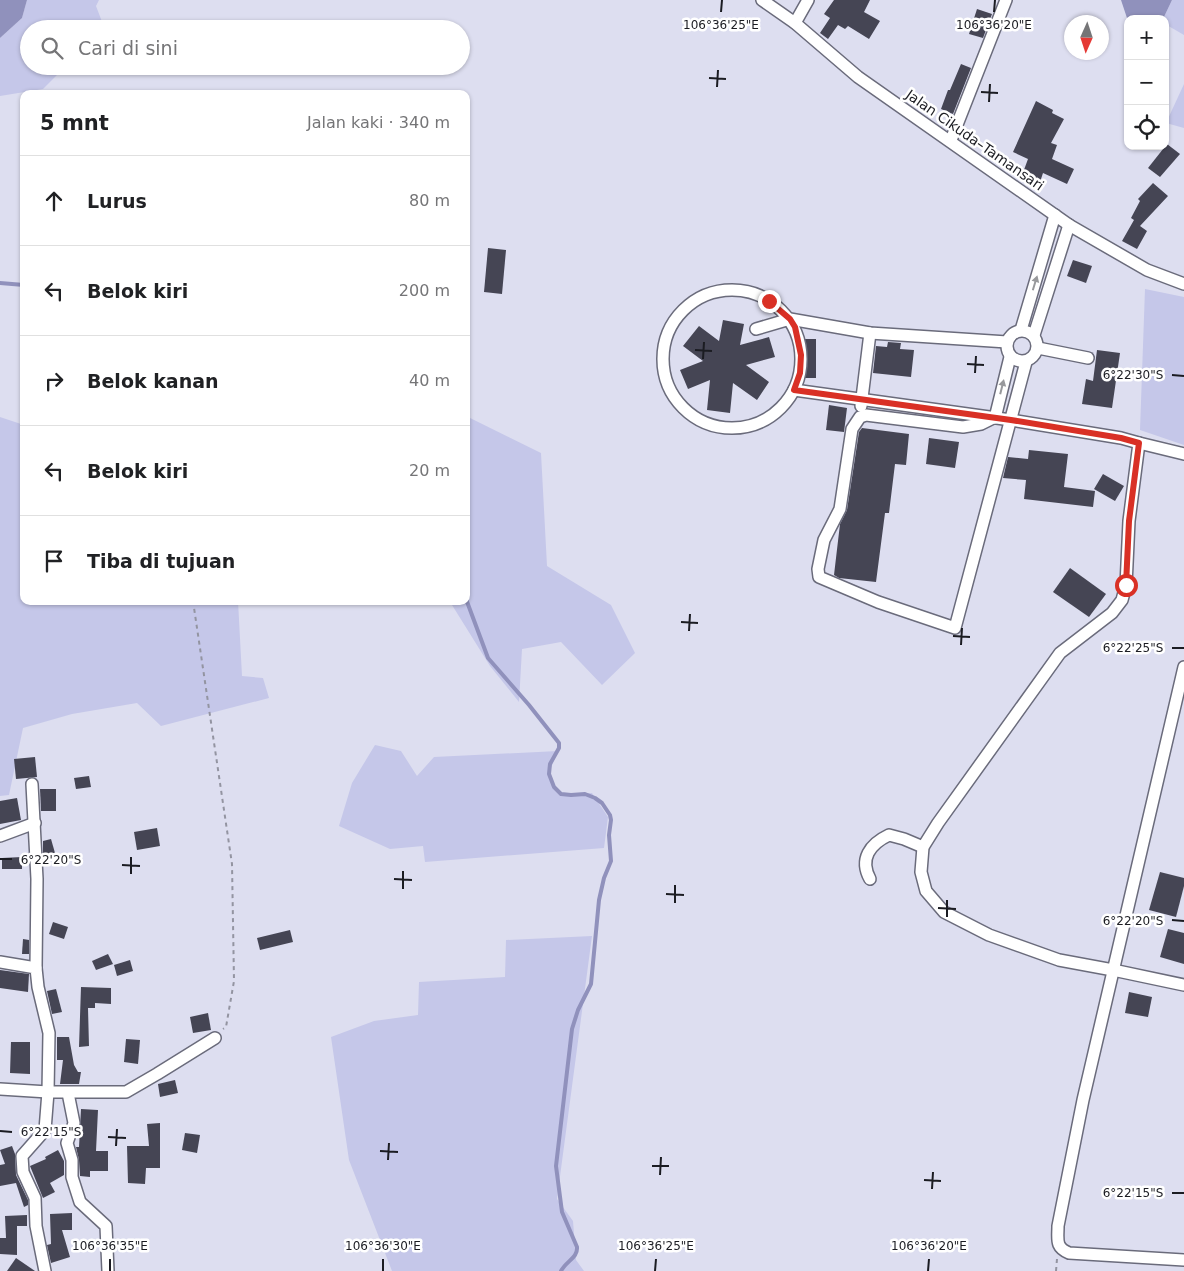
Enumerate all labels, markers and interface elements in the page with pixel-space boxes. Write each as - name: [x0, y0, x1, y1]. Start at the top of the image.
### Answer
- north arrow: [1064, 15, 1109, 60]
- map controls: [1124, 15, 1169, 150]
- button: +: [1124, 15, 1169, 60]
- text: 106°36'25"E: [683, 18, 759, 32]
- text: 106°36'20"E: [956, 18, 1032, 32]
- search box: [20, 20, 470, 75]
- icon: search: [38, 34, 66, 62]
- text: Cari di sini: [78, 37, 178, 59]
- button: −: [1124, 60, 1169, 105]
- street label: Jalan Cikuda–Tamansari: [902, 86, 1047, 194]
- button: locate: [1124, 105, 1169, 150]
- text: 5 mnt: [40, 111, 109, 135]
- text: Jalan kaki · 340 m: [307, 113, 450, 132]
- icon: ahead: [40, 187, 68, 215]
- text: Lurus: [87, 190, 147, 212]
- text: 80 m: [409, 191, 450, 210]
- one-way arrow: [1031, 276, 1039, 291]
- icon: left: [40, 277, 68, 305]
- text: Belok kiri: [87, 280, 188, 302]
- text: 200 m: [399, 281, 450, 300]
- route end: [758, 290, 781, 313]
- icon: right: [40, 367, 68, 395]
- text: 6°22'30"S: [1103, 368, 1163, 382]
- text: Belok kanan: [87, 370, 219, 392]
- text: 40 m: [409, 371, 450, 390]
- one-way arrow: [999, 380, 1007, 395]
- icon: left: [40, 457, 68, 485]
- text: Belok kiri: [87, 460, 188, 482]
- text: 20 m: [409, 461, 450, 480]
- icon: arrive: [40, 547, 68, 575]
- text: Tiba di tujuan: [87, 550, 235, 572]
- route start: [1115, 574, 1138, 597]
- text: 6°22'25"S: [1103, 641, 1163, 655]
- text: 6°22'20"S: [21, 853, 81, 867]
- text: 6°22'20"S: [1103, 914, 1163, 928]
- text: 6°22'15"S: [21, 1125, 81, 1139]
- text: 6°22'15"S: [1103, 1186, 1163, 1200]
- text: 106°36'35"E: [72, 1239, 148, 1253]
- text: 106°36'30"E: [345, 1239, 421, 1253]
- text: 106°36'25"E: [618, 1239, 694, 1253]
- text: 106°36'20"E: [891, 1239, 967, 1253]

